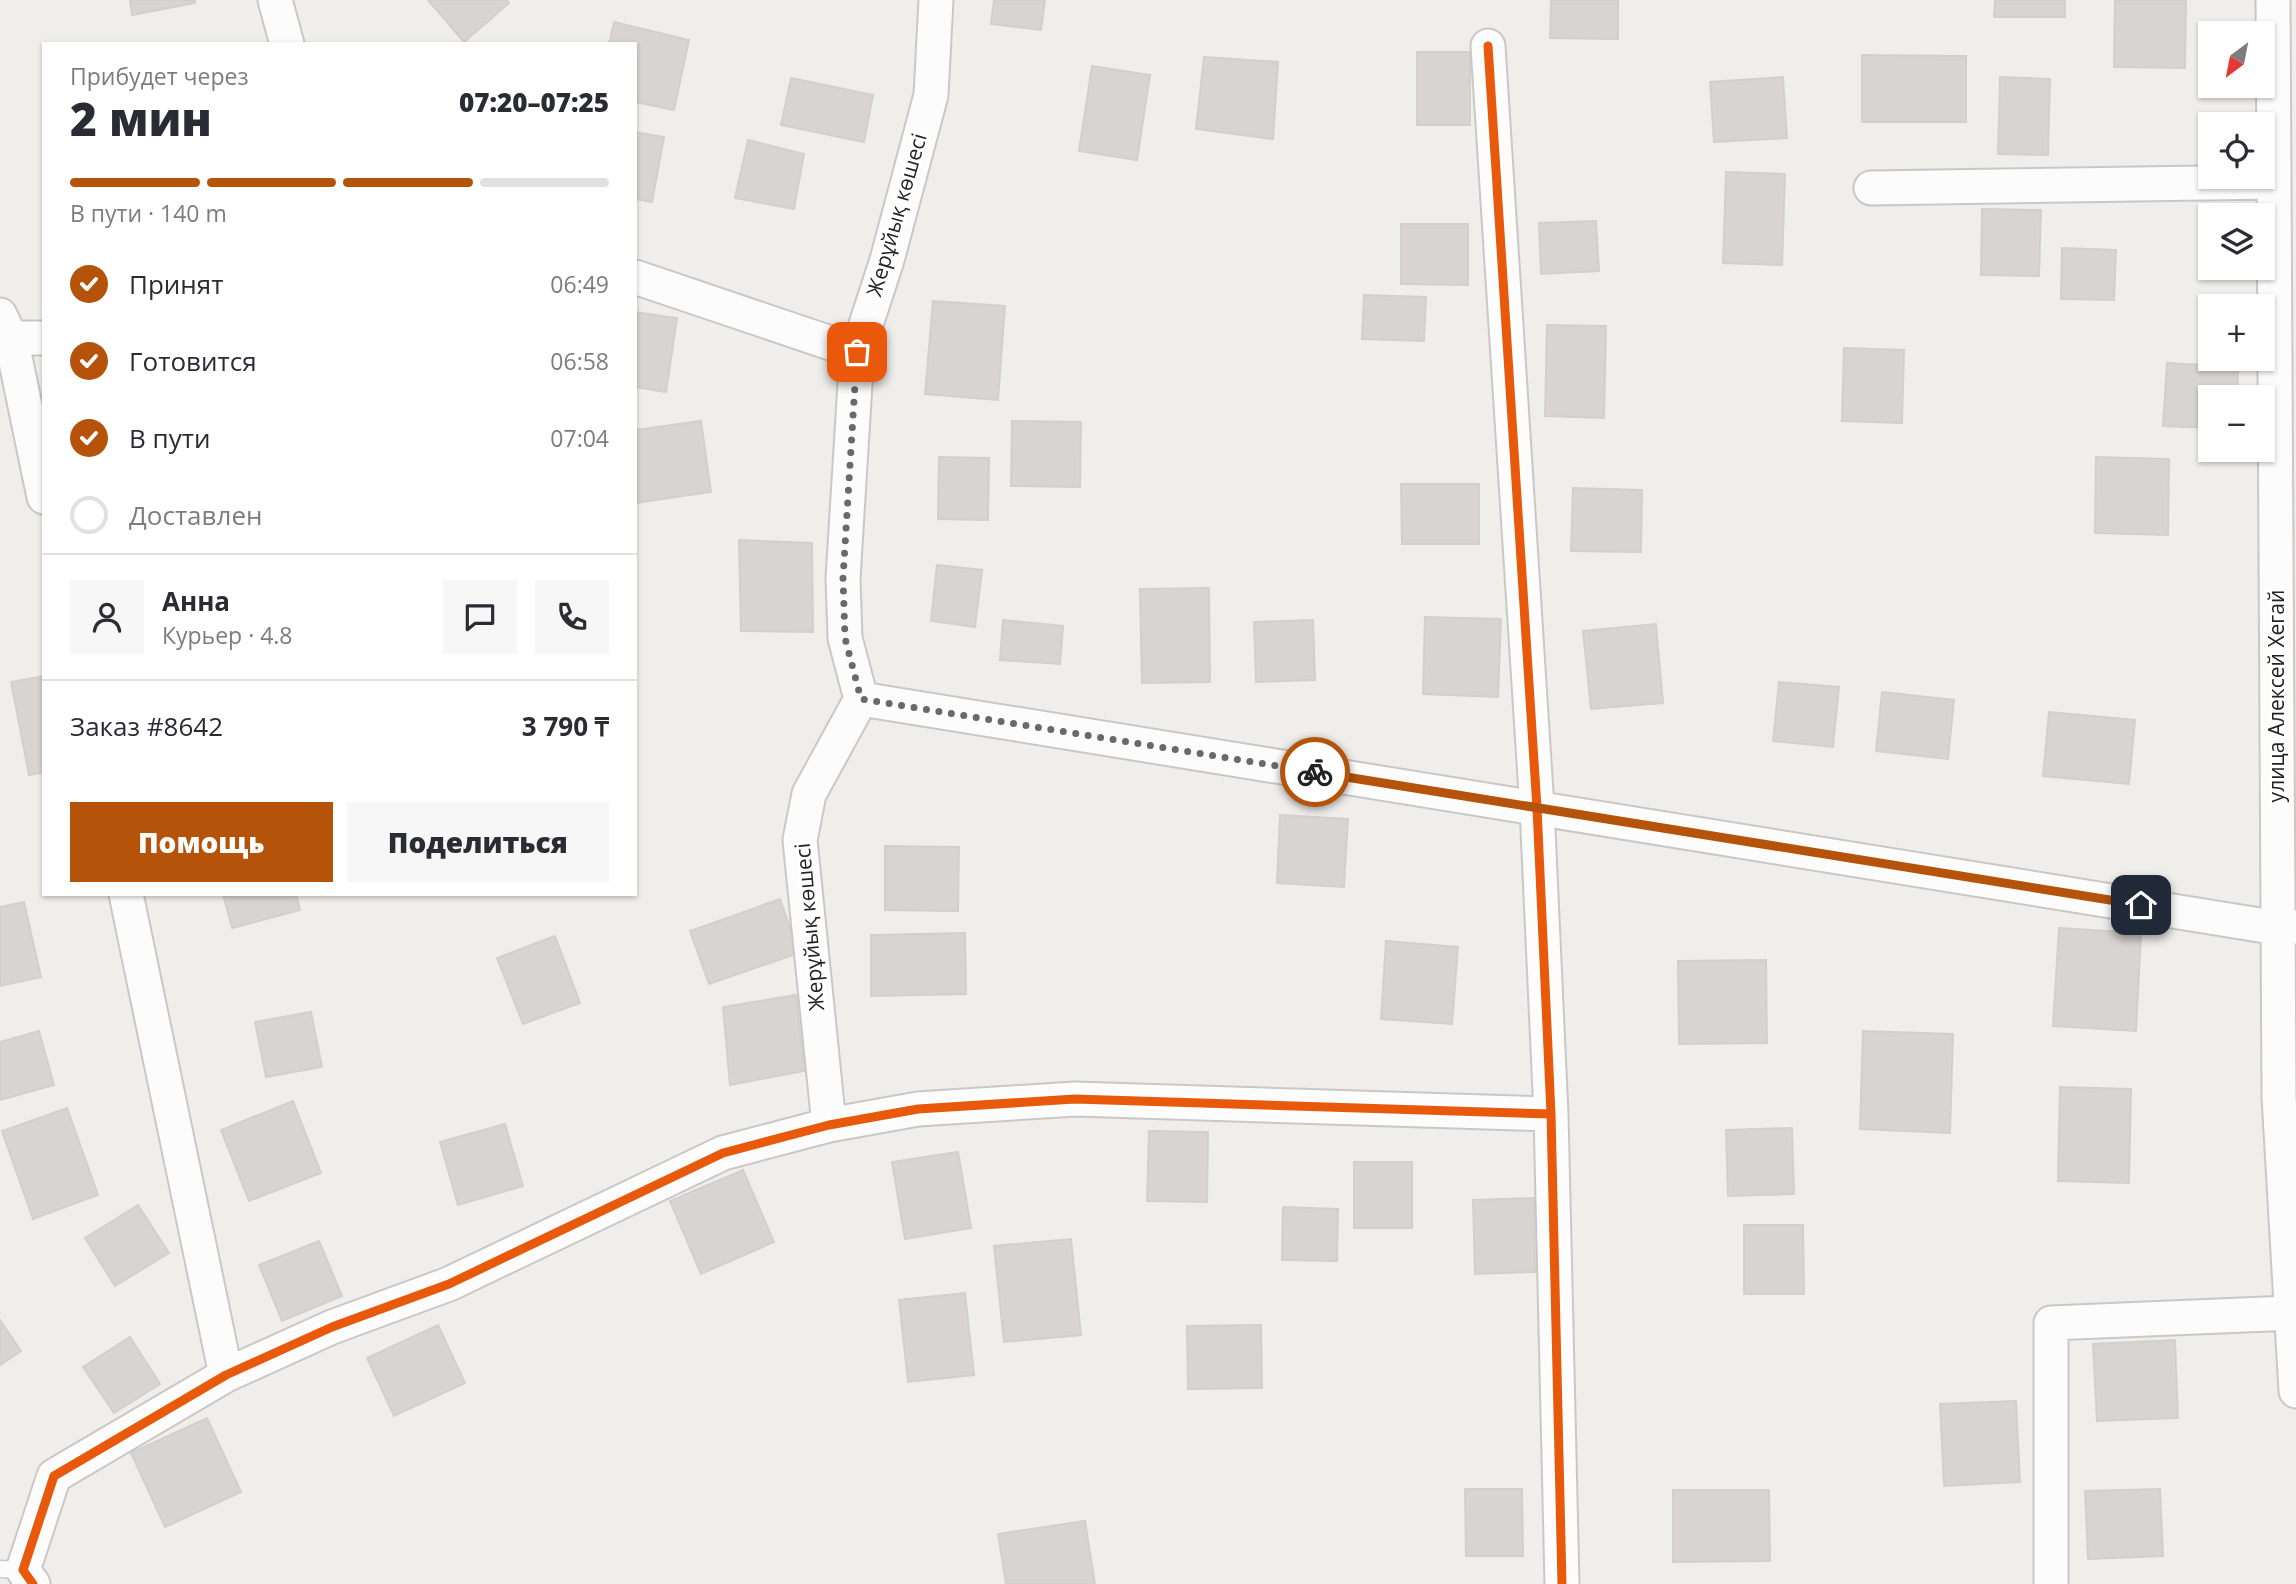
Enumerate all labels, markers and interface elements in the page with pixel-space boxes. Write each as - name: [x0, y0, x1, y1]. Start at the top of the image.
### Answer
- north arrow: [2198, 21, 2275, 98]
- map controls: [2198, 21, 2275, 462]
- text: Прибудет через: [70, 60, 249, 92]
- text: 07:20–07:25: [459, 84, 609, 120]
- text: 2 мин: [70, 87, 212, 149]
- button: locate: [2198, 112, 2275, 189]
- street label: Жерұйық көшесі: [859, 130, 933, 300]
- text: В пути · 140 m: [70, 197, 227, 229]
- button: layers: [2198, 203, 2275, 280]
- icon: check: [70, 265, 108, 303]
- text: Принят: [129, 266, 223, 302]
- text: 06:49: [550, 268, 609, 300]
- button: +: [2198, 294, 2275, 371]
- pin: [827, 322, 887, 382]
- icon: bag: [838, 333, 876, 371]
- icon: check: [70, 342, 108, 380]
- text: Готовится: [129, 343, 257, 379]
- text: 06:58: [550, 345, 609, 377]
- button: −: [2198, 385, 2275, 462]
- icon: check: [70, 419, 108, 457]
- text: В пути: [129, 420, 210, 456]
- text: 07:04: [550, 422, 609, 454]
- text: Доставлен: [129, 497, 262, 533]
- button: person: [70, 580, 144, 654]
- button: chat: [443, 580, 517, 654]
- button: phone: [535, 580, 609, 654]
- text: Анна: [162, 583, 230, 619]
- street label: улица Алексей Хегай: [2262, 590, 2290, 802]
- text: Курьер · 4.8: [162, 619, 293, 651]
- text: Заказ #8642: [70, 708, 223, 744]
- text: 3 790 ₸: [522, 708, 609, 744]
- courier: [1280, 737, 1350, 807]
- icon: bike: [1296, 753, 1334, 791]
- button: Помощь: [70, 802, 333, 882]
- button: Поделиться: [347, 802, 609, 882]
- street label: Жерұйық көшесі: [788, 842, 830, 1012]
- pin: [2111, 875, 2171, 935]
- icon: home: [2122, 886, 2160, 924]

